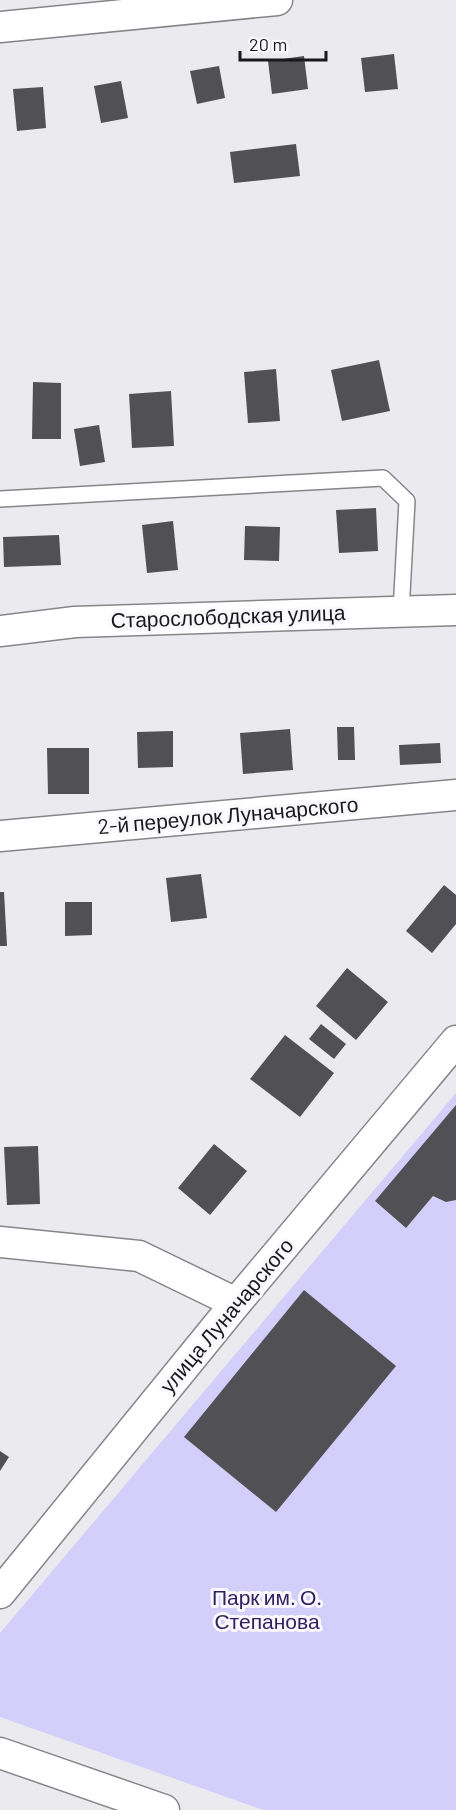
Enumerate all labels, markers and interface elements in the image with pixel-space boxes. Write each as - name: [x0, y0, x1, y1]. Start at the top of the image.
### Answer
- scale bar: [240, 24, 326, 62]
- text: 20 m: [249, 33, 287, 55]
- street label: Старослободская улица: [110, 599, 346, 632]
- street label: 2-й переулок Луначарского: [97, 791, 359, 838]
- street label: улица Луначарского: [154, 1233, 298, 1397]
- park label: Парк им. О. Степанова: [212, 1584, 322, 1633]

